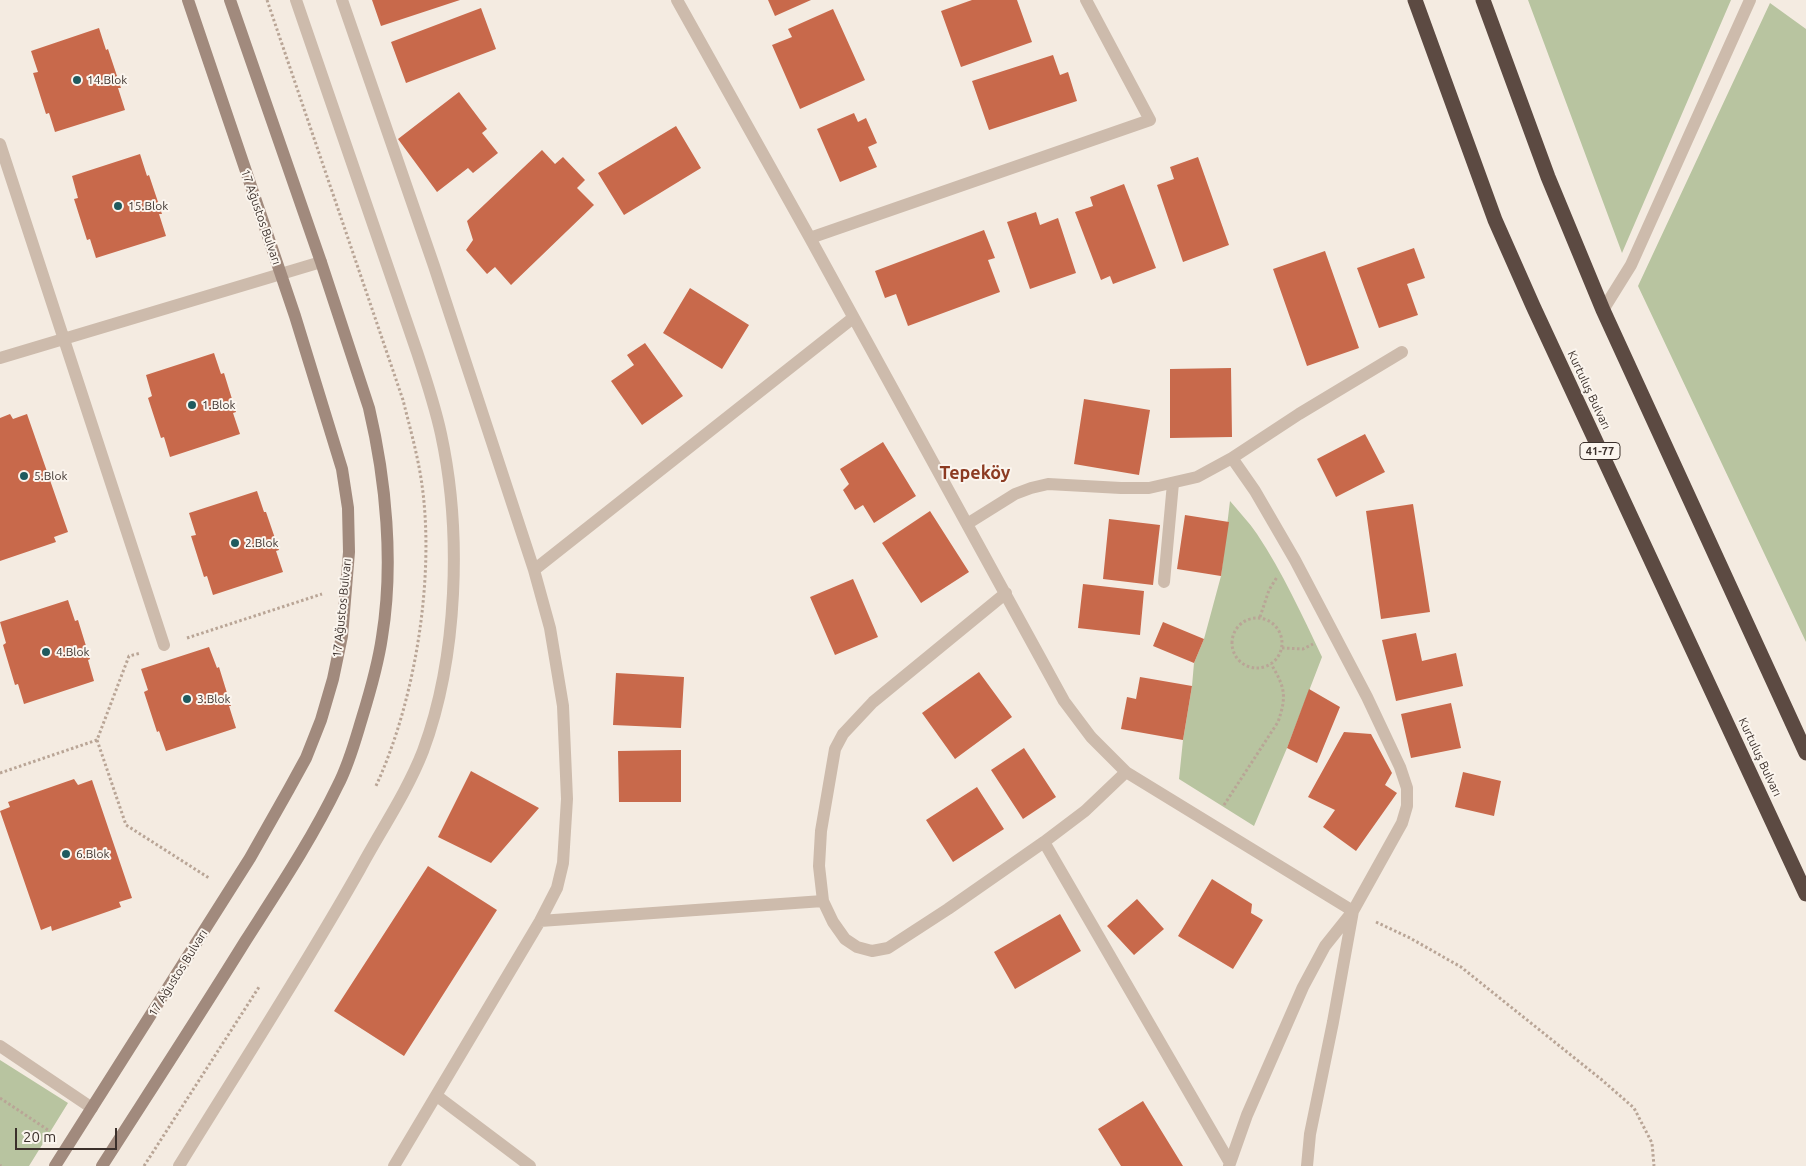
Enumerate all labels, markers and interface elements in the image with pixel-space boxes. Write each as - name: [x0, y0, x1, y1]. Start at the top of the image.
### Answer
- place label: 14.Blok: [87, 73, 127, 87]
- marker: 14.Blok: [71, 74, 83, 86]
- street label: 17 Ağustos Bulvarı: [238, 167, 284, 267]
- place label: 15.Blok: [128, 199, 168, 213]
- marker: 15.Blok: [112, 200, 124, 212]
- street label: Kurtuluş Bulvarı: [1564, 348, 1614, 432]
- place label: 1.Blok: [202, 398, 236, 412]
- marker: 1.Blok: [186, 399, 198, 411]
- road number: 41-77: [1580, 442, 1620, 460]
- district label: Tepeköy: [940, 462, 1010, 484]
- place label: 5.Blok: [34, 469, 68, 483]
- marker: 5.Blok: [18, 470, 30, 482]
- place label: 2.Blok: [245, 536, 279, 550]
- marker: 2.Blok: [229, 537, 241, 549]
- street label: 17 Ağustos Bulvarı: [330, 558, 354, 658]
- place label: 4.Blok: [56, 645, 90, 659]
- marker: 4.Blok: [40, 646, 52, 658]
- place label: 3.Blok: [197, 692, 231, 706]
- marker: 3.Blok: [181, 693, 193, 705]
- street label: Kurtuluş Bulvarı: [1735, 715, 1785, 799]
- place label: 6.Blok: [76, 847, 110, 861]
- marker: 6.Blok: [60, 848, 72, 860]
- street label: 17 Ağustos Bulvarı: [145, 927, 211, 1019]
- scale bar: [18, 1118, 120, 1150]
- text: 20 m: [23, 1128, 56, 1145]

